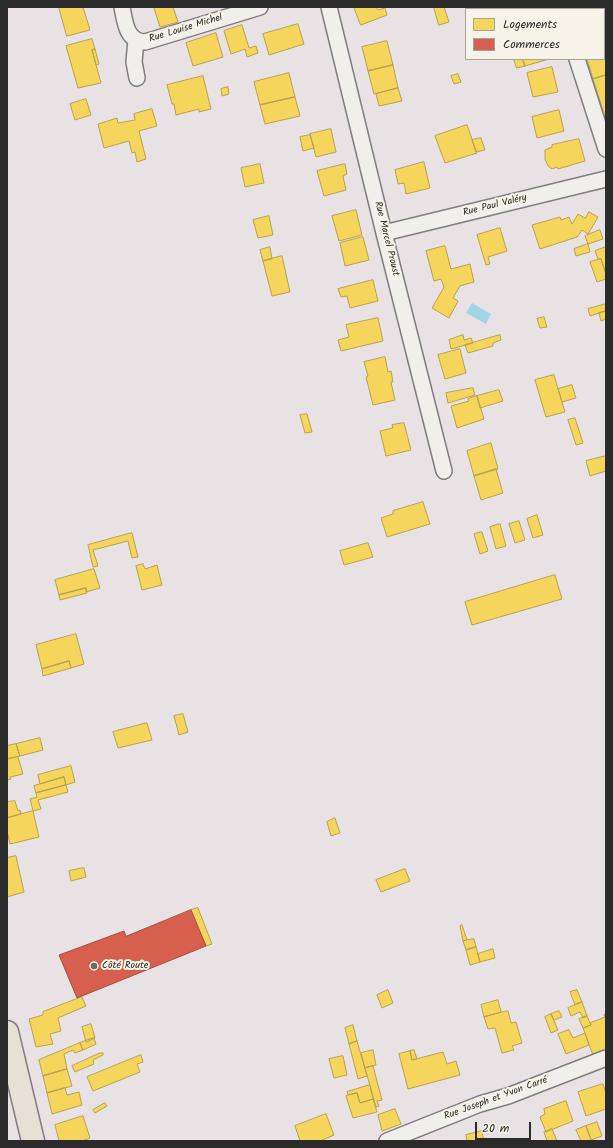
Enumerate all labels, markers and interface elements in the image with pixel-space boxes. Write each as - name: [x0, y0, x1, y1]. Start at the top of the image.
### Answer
- legend: [465, 8, 605, 60]
- street label: Rue Louise Michel: [148, 12, 224, 46]
- text: Logements: [503, 15, 557, 34]
- text: Commerces: [503, 35, 560, 54]
- street label: Rue Paul Valéry: [462, 192, 528, 220]
- street label: Rue Marcel Proust: [371, 200, 401, 278]
- place label: Côté Route: [102, 960, 148, 972]
- marker: Côté Route: [89, 961, 99, 971]
- street label: Rue Joseph et Yvon Carré: [443, 1075, 549, 1123]
- scale bar: [477, 1114, 533, 1140]
- text: 20 m: [482, 1119, 509, 1138]

